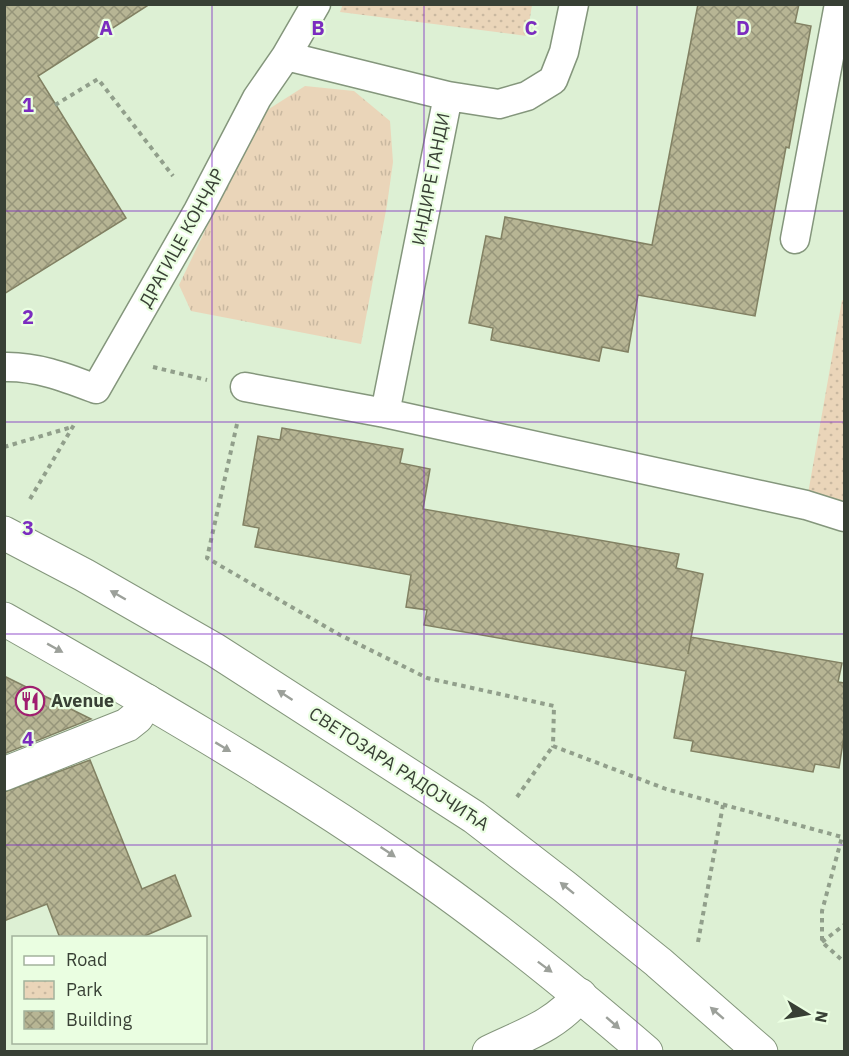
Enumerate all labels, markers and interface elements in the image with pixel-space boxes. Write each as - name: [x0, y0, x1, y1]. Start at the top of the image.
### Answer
- text: A: [99, 14, 113, 41]
- text: B: [311, 14, 325, 41]
- text: C: [524, 14, 538, 41]
- text: D: [736, 14, 750, 41]
- text: 1: [22, 91, 34, 118]
- street label: ИНДИРЕ ГАНДИ: [406, 111, 455, 247]
- street label: ДРАГИЦЕ КОНЧАР: [134, 164, 229, 311]
- text: 2: [22, 303, 34, 330]
- text: 3: [22, 514, 34, 541]
- one-way arrow: [110, 589, 126, 600]
- one-way arrow: [47, 643, 64, 653]
- restaurant icon: Avenue: [14, 685, 46, 717]
- place label: Avenue: [51, 689, 114, 712]
- one-way arrow: [277, 690, 293, 701]
- street label: СВЕТОЗАРА РАДОЈЧИЋА: [305, 702, 494, 836]
- text: 4: [22, 725, 34, 752]
- one-way arrow: [215, 742, 231, 753]
- one-way arrow: [380, 846, 396, 857]
- one-way arrow: [559, 882, 575, 895]
- legend: [12, 936, 207, 1044]
- text: Road: [66, 948, 107, 971]
- one-way arrow: [537, 961, 552, 973]
- text: Park: [66, 978, 103, 1001]
- north arrow: [777, 984, 837, 1044]
- one-way arrow: [710, 1007, 725, 1020]
- text: Building: [66, 1008, 133, 1031]
- text: N: [811, 1009, 833, 1024]
- one-way arrow: [605, 1016, 620, 1029]

